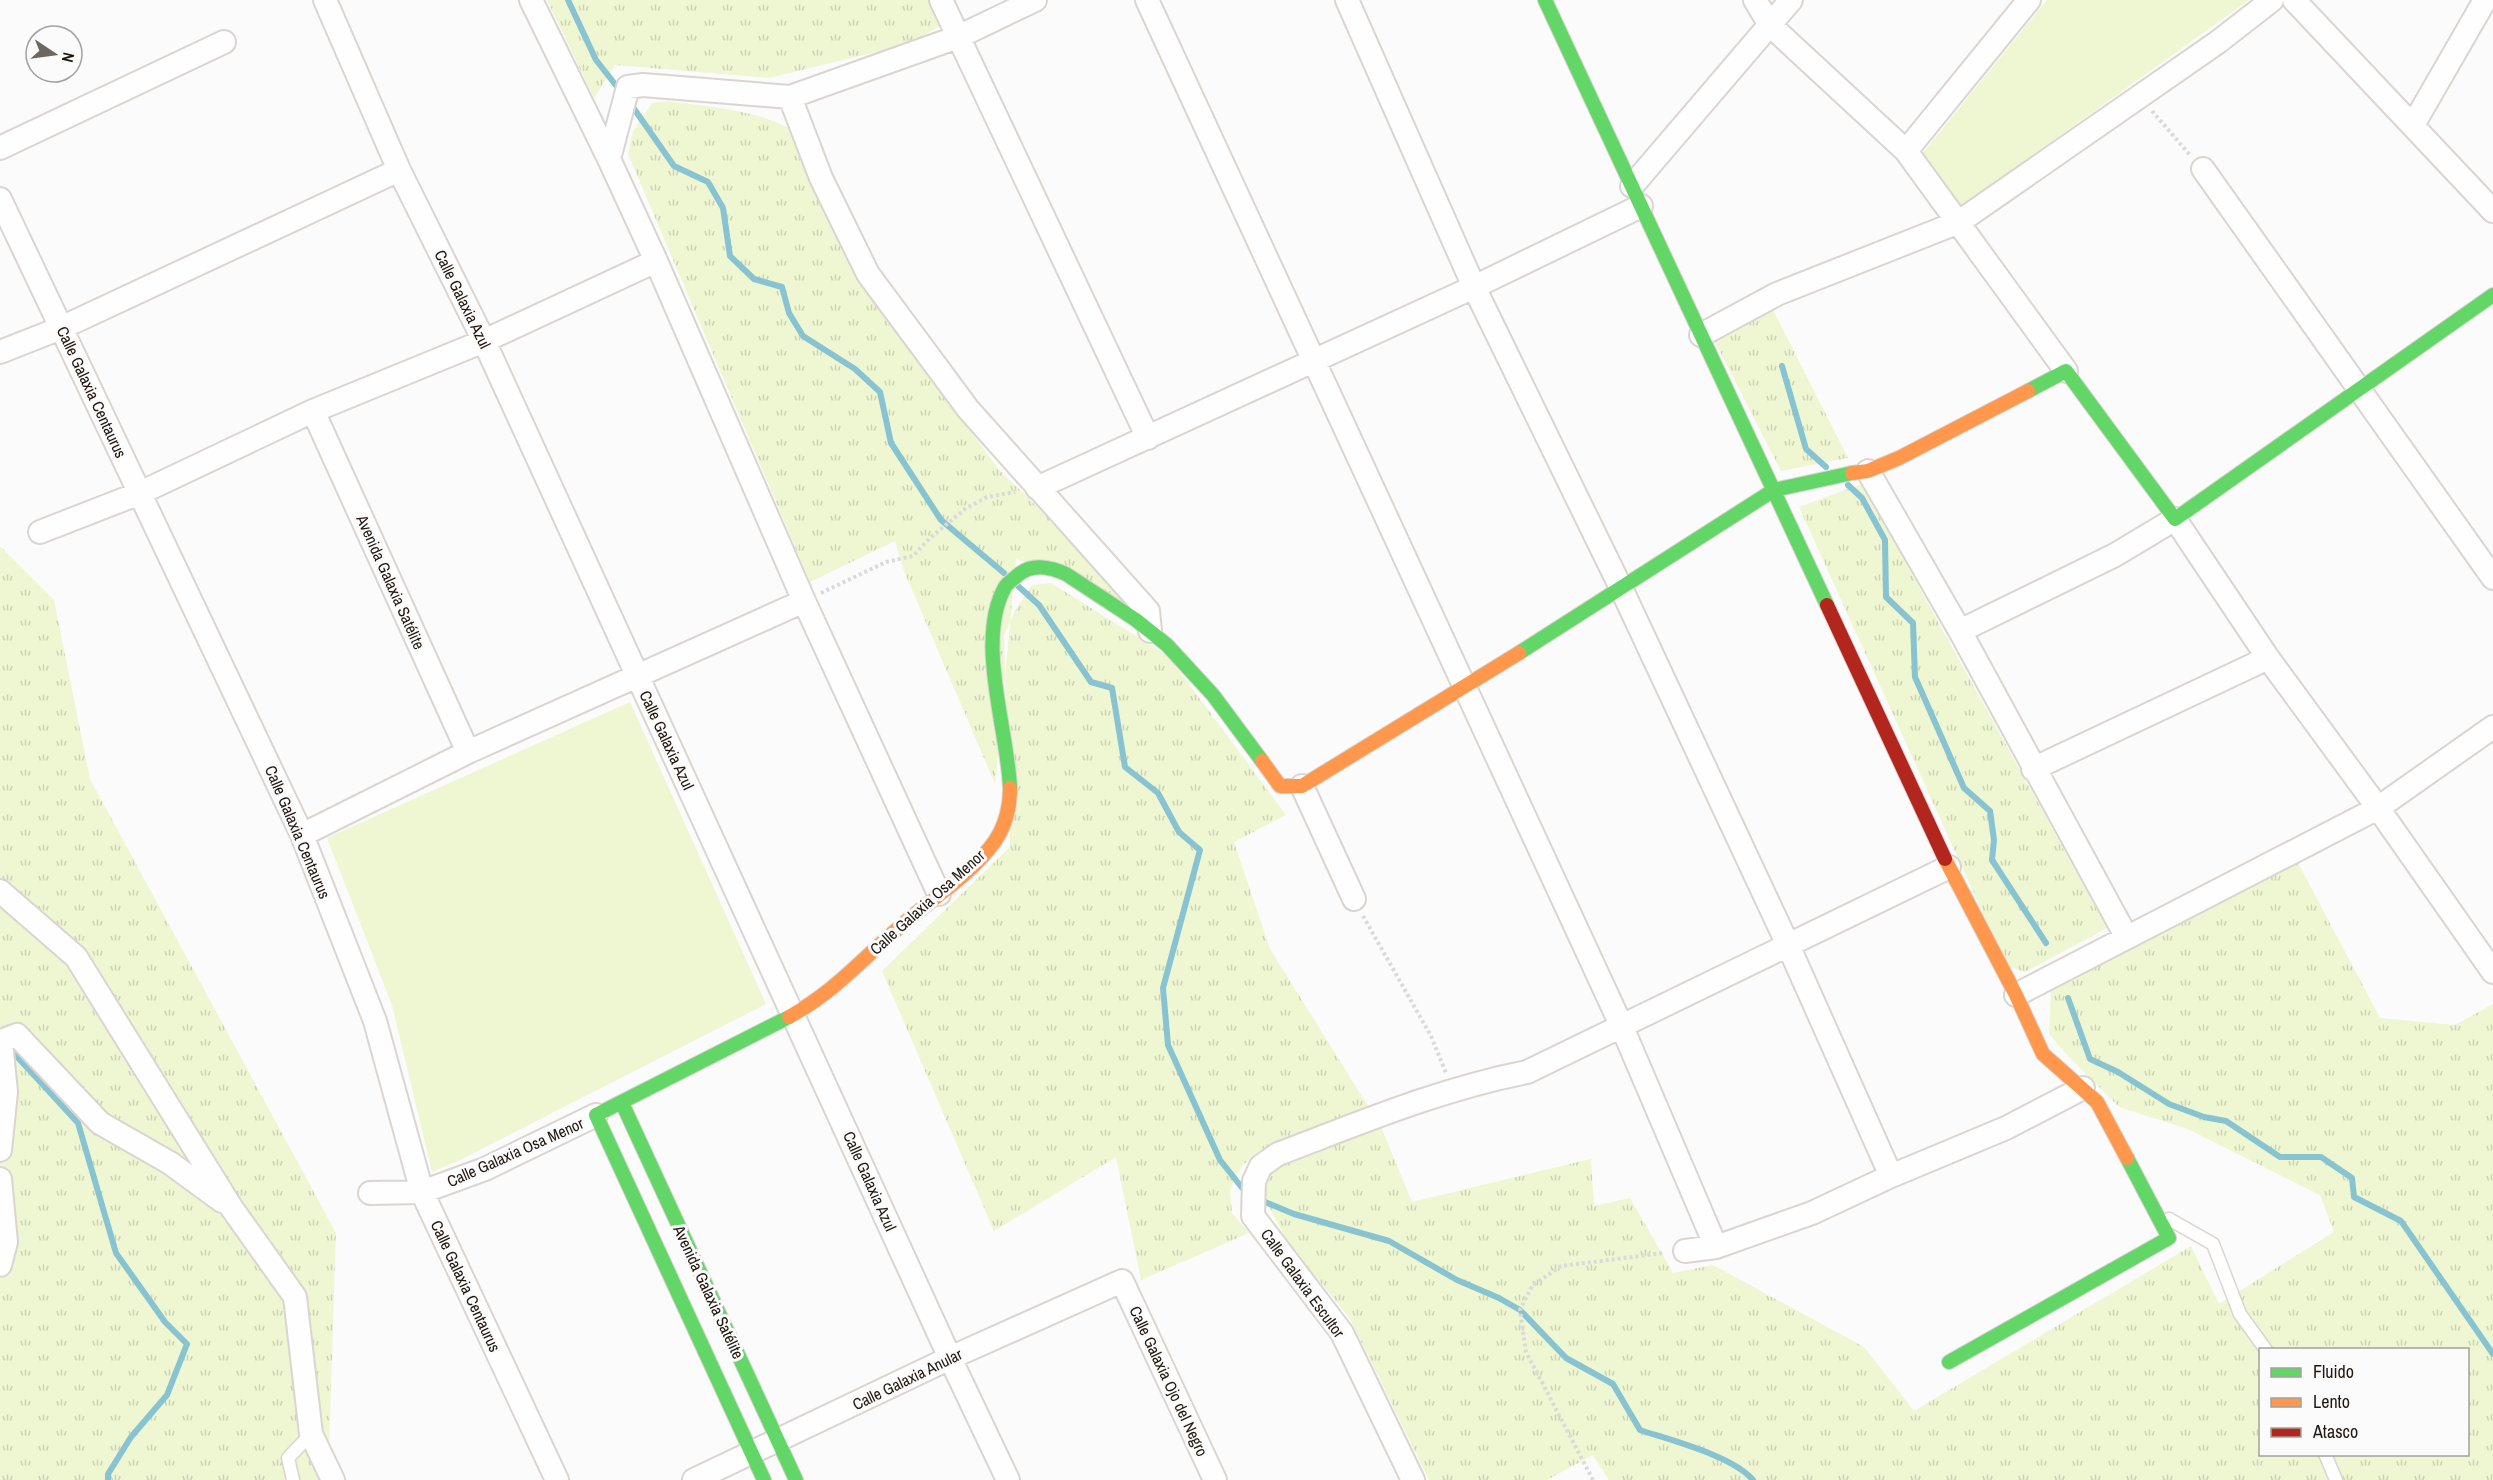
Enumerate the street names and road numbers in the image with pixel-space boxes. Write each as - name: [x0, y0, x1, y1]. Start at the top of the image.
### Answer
- street label: Calle Galaxia Azul: [430, 246, 496, 352]
- street label: Calle Galaxia Centaurus: [52, 323, 132, 461]
- street label: Avenida Galaxia Satélite: [351, 510, 431, 653]
- street label: Calle Galaxia Azul: [634, 687, 700, 793]
- street label: Calle Galaxia Centaurus: [260, 762, 336, 902]
- street label: Calle Galaxia Osa Menor: [865, 844, 990, 959]
- street label: Calle Galaxia Osa Menor: [443, 1112, 587, 1192]
- street label: Calle Galaxia Azul: [838, 1128, 902, 1235]
- street label: Calle Galaxia Centaurus: [426, 1217, 506, 1355]
- street label: Avenida Galaxia Satélite: [668, 1221, 750, 1362]
- street label: Calle Galaxia Escultor: [1256, 1224, 1350, 1342]
- street label: Calle Galaxia Ojo del Negro: [1125, 1302, 1213, 1460]
- street label: Calle Galaxia Anular: [848, 1343, 966, 1415]

